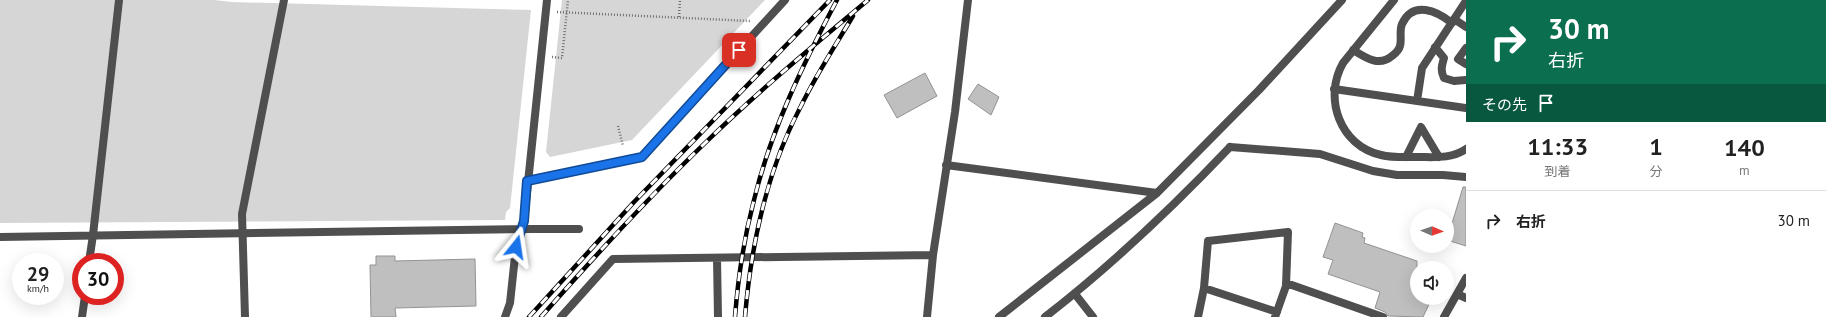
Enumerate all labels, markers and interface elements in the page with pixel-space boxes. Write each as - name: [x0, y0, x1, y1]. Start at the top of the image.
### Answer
- text: 30 m: [1548, 10, 1609, 47]
- icon: right: [1482, 16, 1534, 68]
- pin: [722, 33, 756, 67]
- icon: arrive: [728, 39, 750, 61]
- text: 右折: [1548, 49, 1584, 72]
- icon: arrive: [1535, 92, 1557, 114]
- text: その先: [1482, 95, 1527, 114]
- text: 11:33: [1527, 131, 1588, 162]
- text: 1: [1649, 131, 1663, 162]
- text: 140: [1724, 132, 1765, 163]
- text: m: [1739, 162, 1750, 179]
- text: 到着: [1545, 163, 1571, 180]
- text: 分: [1650, 163, 1663, 180]
- north arrow: [1410, 209, 1454, 253]
- map controls: [1410, 209, 1454, 305]
- icon: right: [1482, 210, 1504, 232]
- text: 30 m: [1777, 211, 1810, 230]
- text: 右折: [1516, 212, 1546, 231]
- position arrow: [495, 226, 537, 268]
- speed limit sign: 30: [72, 253, 124, 305]
- text: 29: [27, 261, 49, 287]
- button: sound: [1410, 261, 1454, 305]
- text: km/h: [27, 282, 49, 295]

